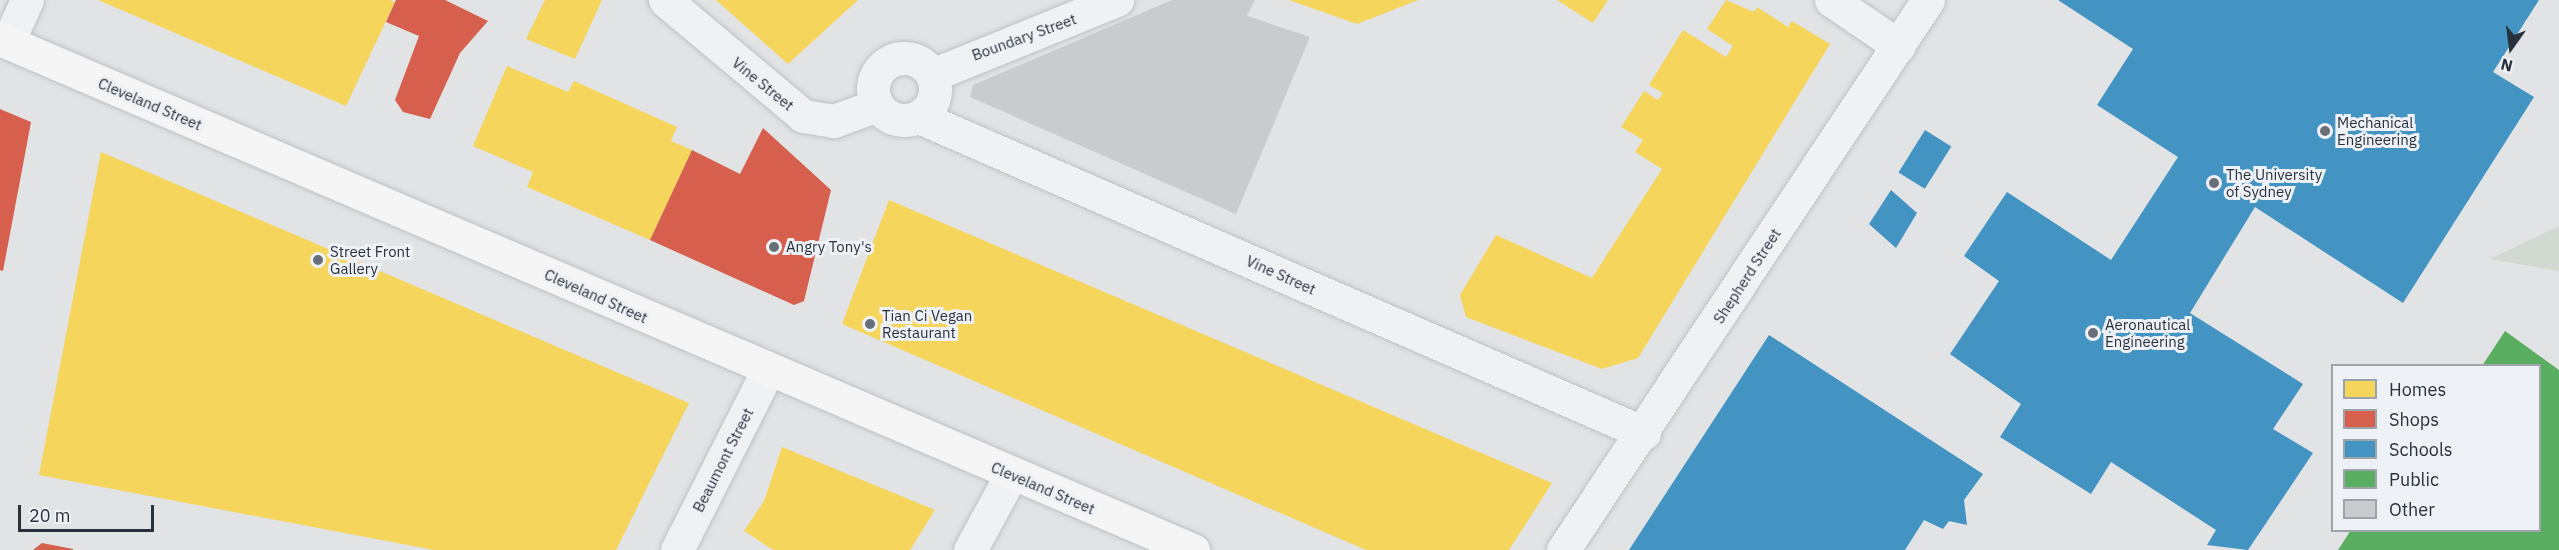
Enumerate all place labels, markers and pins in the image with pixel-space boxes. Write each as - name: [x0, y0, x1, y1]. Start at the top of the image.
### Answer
- place label: Mechanical Engineering: [2337, 113, 2417, 148]
- marker: Mechanical Engineering: [2318, 124, 2332, 138]
- place label: The University of Sydney: [2226, 165, 2322, 200]
- marker: The University of Sydney: [2207, 176, 2221, 190]
- place label: Angry Tony's: [786, 238, 872, 256]
- marker: Angry Tony's: [767, 240, 781, 254]
- place label: Street Front Gallery: [330, 242, 410, 277]
- marker: Street Front Gallery: [311, 253, 325, 267]
- place label: Tian Ci Vegan Restaurant: [882, 306, 972, 341]
- place label: Aeronautical Engineering: [2105, 315, 2190, 350]
- marker: Tian Ci Vegan Restaurant: [863, 317, 877, 331]
- marker: Aeronautical Engineering: [2086, 326, 2100, 340]

